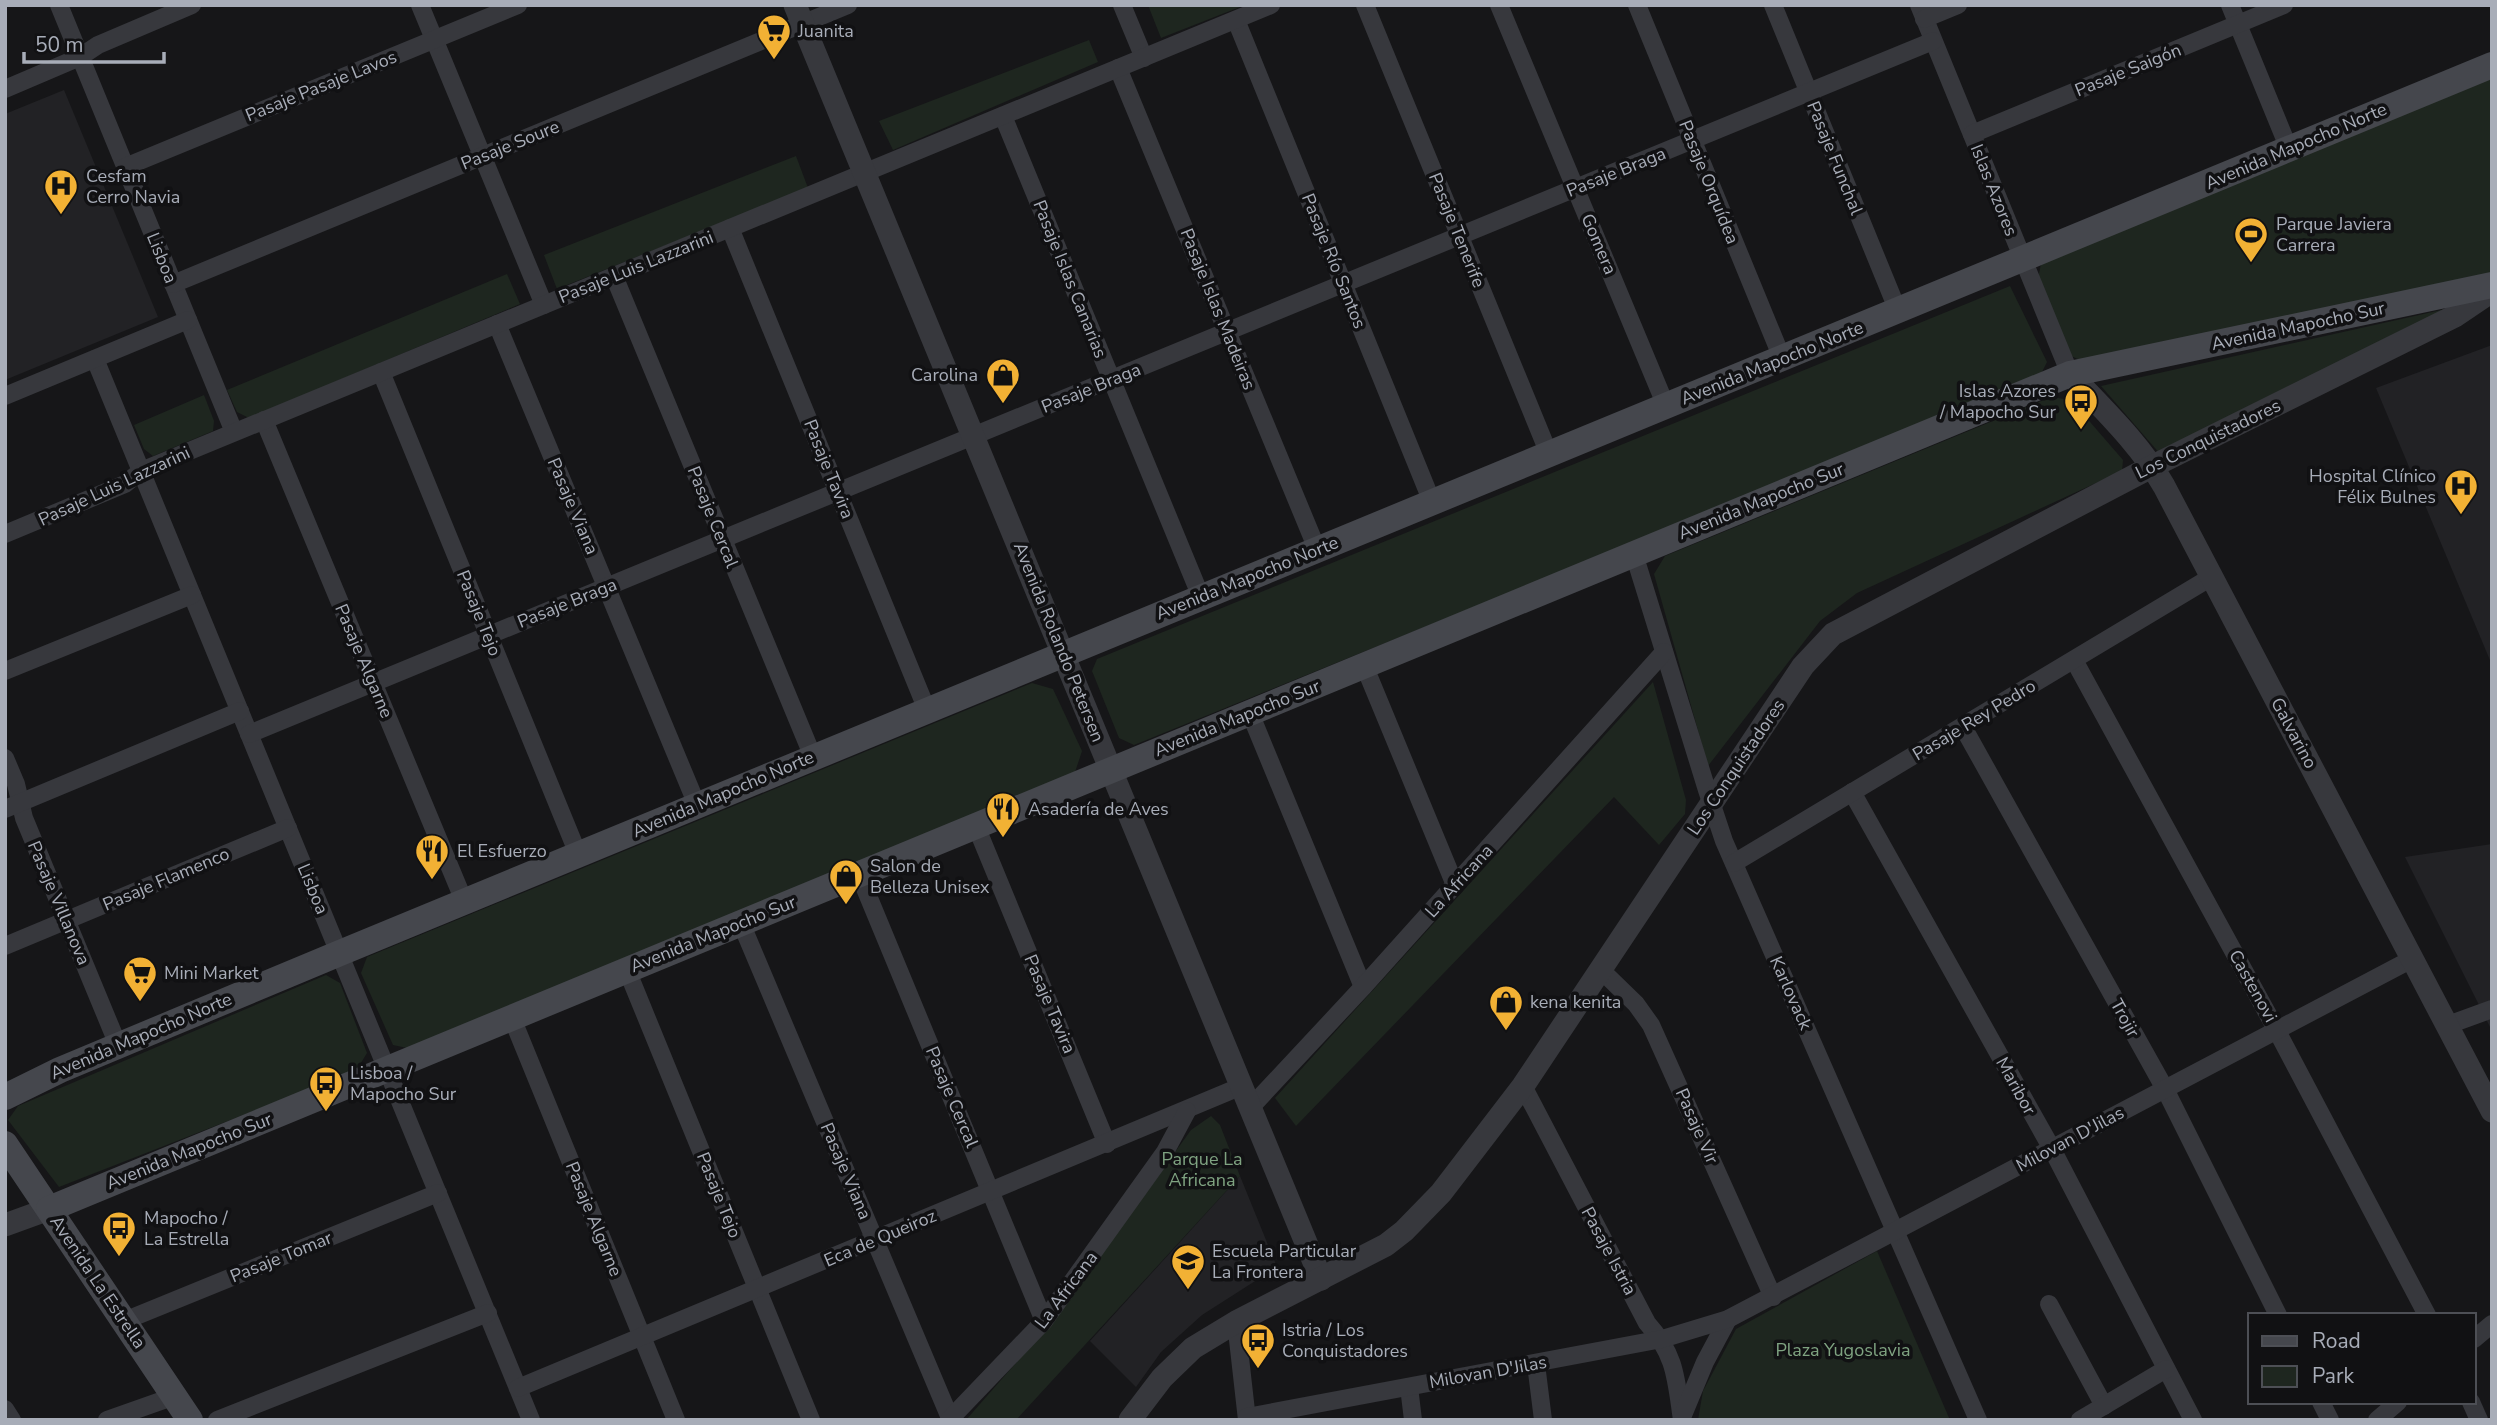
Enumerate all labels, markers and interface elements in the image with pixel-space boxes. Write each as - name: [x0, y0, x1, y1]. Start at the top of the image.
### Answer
- supermarket icon: Juanita: [755, 12, 793, 61]
- place label: Juanita: [797, 19, 854, 43]
- scale bar: [24, 21, 164, 65]
- text: 50 m: [35, 31, 84, 59]
- street label: Pasaje Saigón: [2071, 38, 2185, 102]
- street label: Pasaje Pasaje Lavos: [242, 45, 400, 127]
- street label: Avenida Mapocho Norte: [2202, 97, 2390, 195]
- street label: Pasaje Funchal: [1801, 98, 1869, 219]
- street label: Pasaje Soure: [457, 114, 563, 176]
- street label: Pasaje Orquídea: [1673, 116, 1745, 248]
- street label: Islas Azores: [1965, 140, 2023, 240]
- street label: Pasaje Braga: [1563, 141, 1669, 203]
- place label: Cesfam Cerro Navia: [86, 164, 180, 209]
- hospital icon: Cesfam Cerro Navia: [42, 167, 80, 216]
- street label: Pasaje Tenerife: [1423, 169, 1491, 291]
- street label: Pasaje Río Santos: [1296, 190, 1372, 332]
- street label: Pasaje Islas Canarias: [1027, 196, 1113, 362]
- street label: Gomera: [1575, 210, 1623, 278]
- place label: Parque Javiera Carrera: [2276, 212, 2392, 257]
- sports icon: Parque Javiera Carrera: [2232, 215, 2270, 264]
- street label: Pasaje Luis Lazzarini: [555, 225, 717, 309]
- street label: Pasaje Islas Madeiras: [1175, 225, 1261, 393]
- street label: Lisboa: [141, 229, 183, 287]
- street label: Avenida Mapocho Sur: [2209, 296, 2387, 356]
- street label: Avenida Mapocho Norte: [1677, 315, 1867, 411]
- shop icon: Carolina: [984, 356, 1022, 405]
- street label: Pasaje Braga: [1038, 357, 1144, 419]
- place label: Carolina: [911, 363, 978, 387]
- place label: Islas Azores / Mapocho Sur: [1939, 379, 2057, 424]
- bus stop icon: Islas Azores / Mapocho Sur: [2062, 382, 2100, 431]
- street label: Los Conquistadores: [2131, 393, 2285, 485]
- street label: Pasaje Tavira: [798, 416, 860, 522]
- street label: Pasaje Luis Lazzarini: [34, 440, 194, 532]
- street label: Pasaje Viana: [542, 454, 604, 558]
- street label: Avenida Mapocho Sur: [1675, 457, 1848, 545]
- street label: Pasaje Cercal: [682, 463, 745, 572]
- place label: Hospital Clínico Félix Bulnes: [2309, 464, 2436, 509]
- hospital icon: Hospital Clínico Félix Bulnes: [2442, 467, 2480, 516]
- street label: Avenida Mapocho Norte: [1152, 530, 1342, 626]
- street label: Avenida Rolando Petersen: [1008, 538, 1110, 746]
- street label: Pasaje Tejo: [451, 567, 507, 659]
- street label: Pasaje Braga: [514, 572, 620, 634]
- street label: Pasaje Algarne: [329, 600, 399, 722]
- street label: Avenida Mapocho Sur: [1151, 674, 1324, 762]
- street label: Pasaje Rey Pedro: [1908, 674, 2040, 766]
- street label: Galvarino: [2265, 693, 2323, 773]
- street label: Los Conquistadores: [1682, 694, 1790, 840]
- street label: Avenida Mapocho Norte: [629, 745, 817, 843]
- restaurant icon: Asadería de Aves: [984, 790, 1022, 839]
- place label: Asadería de Aves: [1028, 797, 1169, 821]
- restaurant icon: El Esfuerzo: [413, 832, 451, 881]
- street label: Pasaje Villanova: [22, 837, 96, 969]
- place label: El Esfuerzo: [457, 839, 547, 863]
- street label: La Africana: [1420, 839, 1498, 923]
- street label: Pasaje Flamenco: [99, 842, 233, 916]
- place label: Salon de Belleza Unisex: [870, 854, 990, 899]
- shop icon: Salon de Belleza Unisex: [827, 857, 865, 906]
- street label: Lisboa: [292, 860, 334, 918]
- street label: Avenida Mapocho Sur: [627, 890, 800, 978]
- street label: Castenovi: [2223, 946, 2283, 1026]
- street label: Pasaje Tavira: [1018, 951, 1082, 1057]
- street label: Karlovack: [1764, 952, 1818, 1035]
- supermarket icon: Mini Market: [121, 954, 159, 1003]
- place label: Mini Market: [164, 961, 259, 985]
- shop icon: kena kenita: [1487, 983, 1525, 1032]
- street label: Avenida Mapocho Norte: [47, 987, 235, 1085]
- place label: kena kenita: [1530, 990, 1621, 1014]
- street label: Trojir: [2105, 994, 2146, 1042]
- street label: Pasaje Cercal: [920, 1043, 984, 1152]
- street label: Maribor: [1990, 1053, 2042, 1120]
- place label: Lisboa / Mapocho Sur: [350, 1061, 457, 1106]
- bus stop icon: Lisboa / Mapocho Sur: [307, 1064, 345, 1113]
- street label: Pasaje Vir: [1670, 1084, 1724, 1168]
- street label: Milovan D'Jilas: [2012, 1100, 2128, 1178]
- street label: Avenida Mapocho Sur: [103, 1107, 276, 1195]
- street label: Pasaje Viana: [815, 1119, 877, 1223]
- park label: Parque La Africana: [1162, 1147, 1242, 1192]
- street label: Pasaje Tejo: [691, 1149, 747, 1241]
- street label: Pasaje Algarne: [560, 1158, 628, 1280]
- street label: Pasaje Istria: [1576, 1203, 1642, 1299]
- street label: Eca de Queiroz: [820, 1204, 940, 1272]
- place label: Mapocho / La Estrella: [144, 1206, 229, 1251]
- bus stop icon: Mapocho / La Estrella: [100, 1209, 138, 1258]
- street label: Avenida La Estrella: [45, 1211, 151, 1353]
- street label: Pasaje Tomar: [226, 1225, 336, 1288]
- place label: Escuela Particular La Frontera: [1212, 1239, 1357, 1284]
- school or university icon: Escuela Particular La Frontera: [1169, 1242, 1207, 1291]
- street label: La Africana: [1029, 1246, 1103, 1334]
- legend: [2248, 1313, 2476, 1404]
- place label: Istria / Los Conquistadores: [1282, 1318, 1408, 1363]
- bus stop icon: Istria / Los Conquistadores: [1239, 1321, 1277, 1370]
- text: Road: [2312, 1327, 2361, 1355]
- park label: Plaza Yugoslavia: [1775, 1338, 1911, 1362]
- street label: Milovan D'Jilas: [1427, 1350, 1549, 1394]
- text: Park: [2312, 1362, 2354, 1390]

